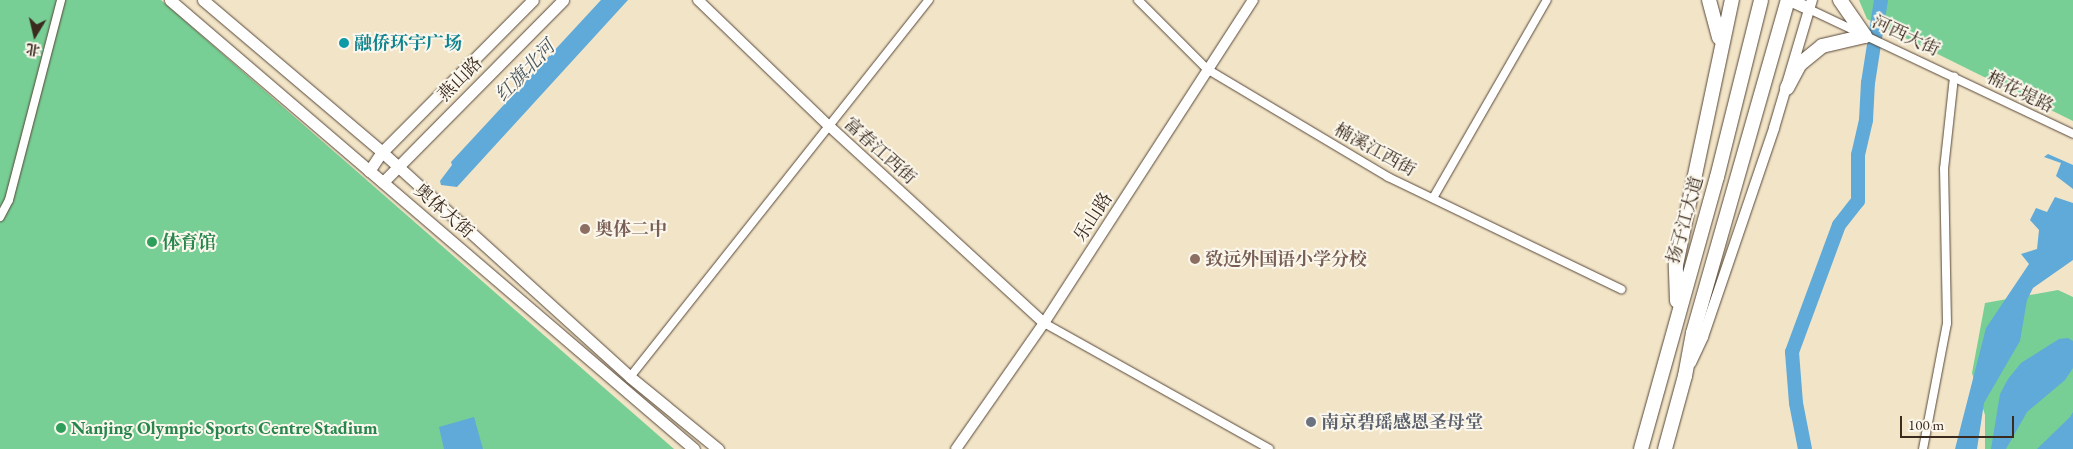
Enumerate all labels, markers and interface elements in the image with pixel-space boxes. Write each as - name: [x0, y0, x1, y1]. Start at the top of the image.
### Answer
- north arrow: [10, 10, 60, 60]
- street label: 河西大街: [1869, 11, 1943, 61]
- place label: 融侨环宇广场: [354, 32, 462, 54]
- water label: 红旗北河: [490, 36, 560, 106]
- marker: 融侨环宇广场: [338, 37, 350, 49]
- text: 北: [24, 40, 41, 60]
- street label: 燕山路: [433, 52, 487, 106]
- street label: 棉花堤路: [1983, 67, 2057, 117]
- street label: 富春江西街: [839, 113, 921, 189]
- street label: 楠溪江西街: [1330, 119, 1420, 181]
- street label: 扬子江大道: [1662, 174, 1708, 266]
- street label: 奥体大街: [410, 179, 478, 243]
- street label: 乐山路: [1069, 188, 1117, 246]
- place label: 奥体二中: [595, 218, 667, 240]
- marker: 奥体二中: [579, 223, 591, 235]
- place label: 体育馆: [162, 231, 216, 253]
- marker: 体育馆: [146, 236, 158, 248]
- place label: 致远外国语小学分校: [1205, 248, 1367, 270]
- marker: 致远外国语小学分校: [1189, 253, 1201, 265]
- scale bar: [1903, 406, 2017, 438]
- place label: 南京碧瑶感恩圣母堂: [1321, 411, 1483, 433]
- text: 100 m: [1908, 415, 1944, 434]
- marker: 南京碧瑶感恩圣母堂: [1305, 416, 1317, 428]
- place label: Nanjing Olympic Sports Centre Stadium: [71, 417, 378, 439]
- marker: Nanjing Olympic Sports Centre Stadium: [55, 422, 67, 434]

